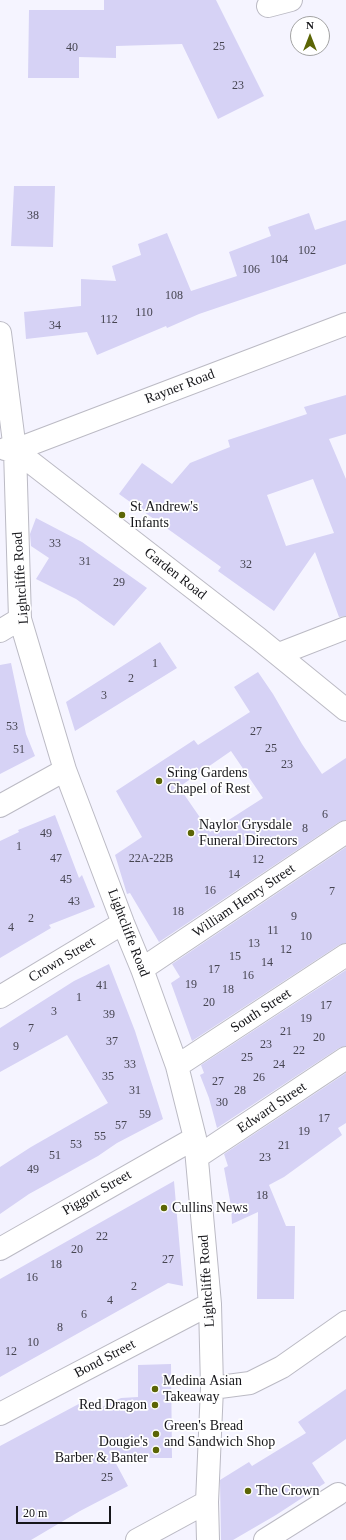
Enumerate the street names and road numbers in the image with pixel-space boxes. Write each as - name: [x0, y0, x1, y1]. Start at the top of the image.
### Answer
- street label: Rayner Road: [143, 366, 217, 408]
- street label: Lightcliffe Road: [9, 531, 33, 625]
- street label: Garden Road: [141, 545, 209, 603]
- street label: William Henry Street: [190, 860, 298, 942]
- street label: Lightcliffe Road: [104, 887, 152, 979]
- street label: Crown Street: [26, 934, 98, 986]
- street label: South Street: [228, 985, 294, 1037]
- street label: Edward Street: [234, 1079, 310, 1137]
- street label: Piggott Street: [60, 1167, 134, 1219]
- street label: Lightcliffe Road: [195, 1234, 219, 1328]
- street label: Bond Street: [72, 1336, 138, 1382]

